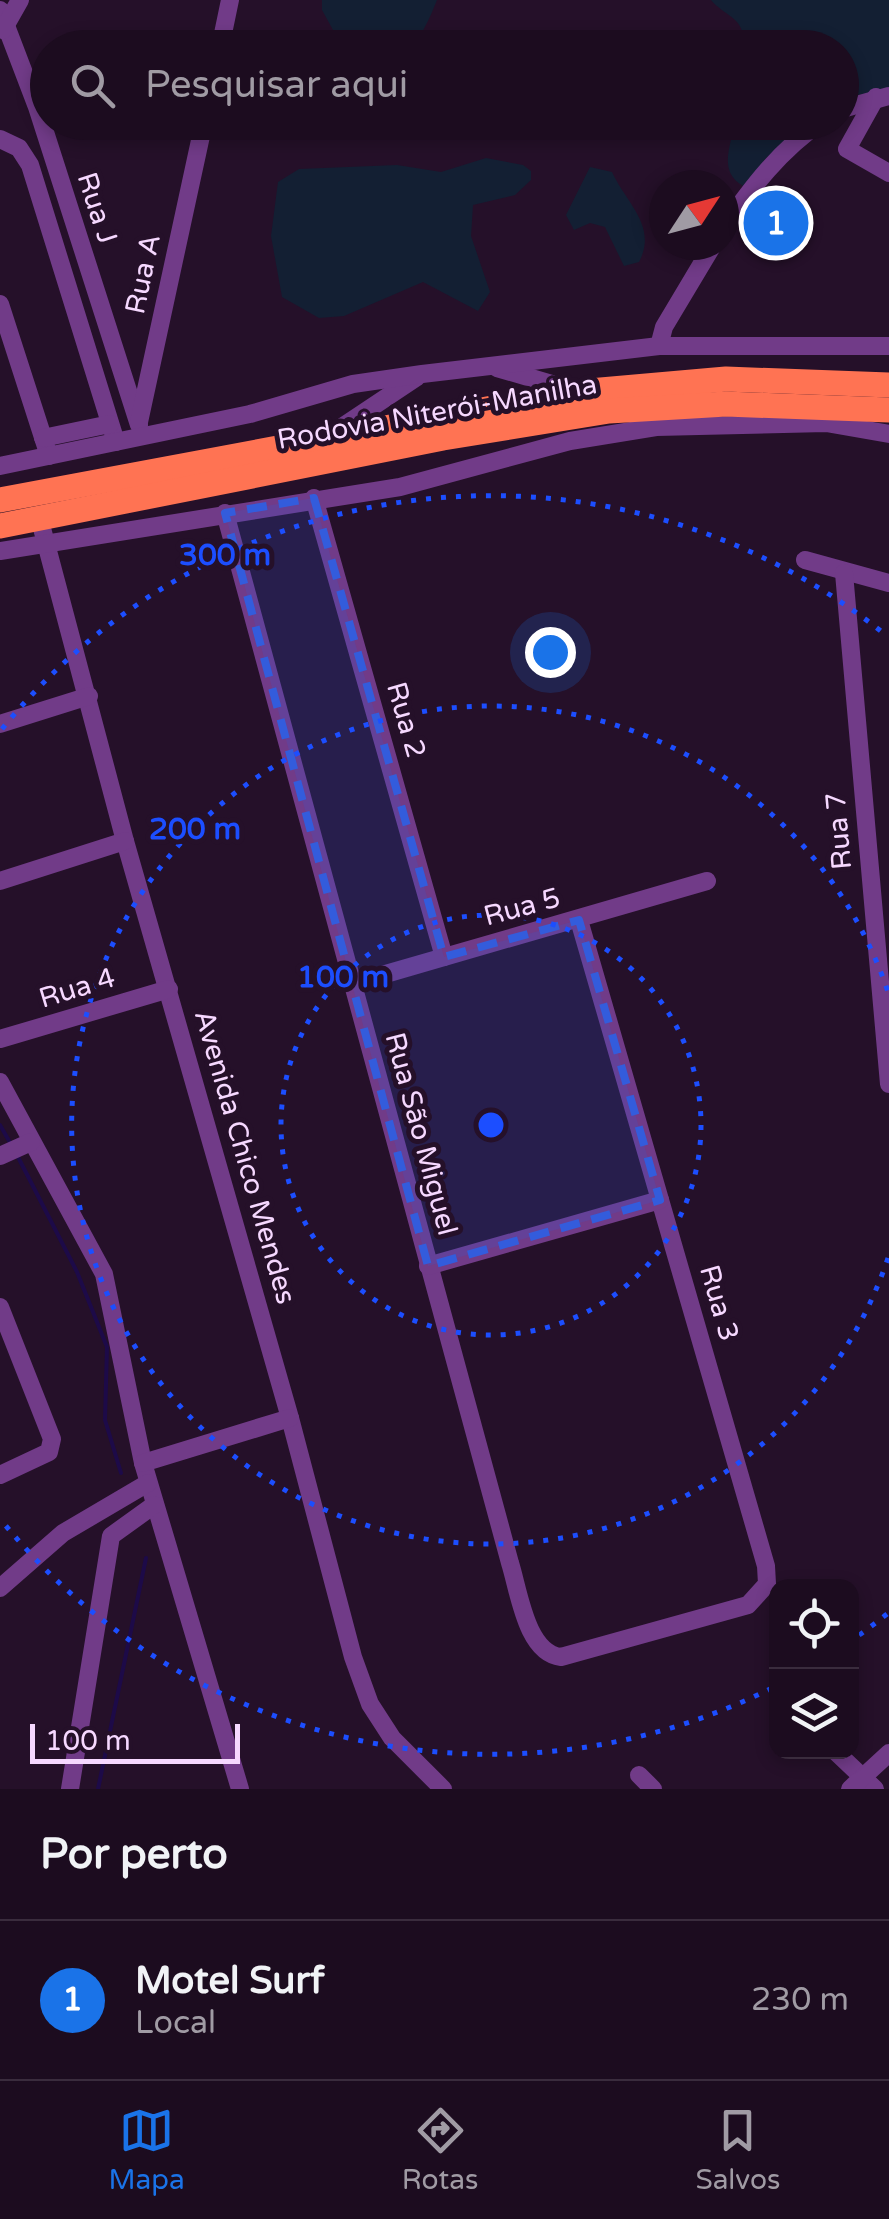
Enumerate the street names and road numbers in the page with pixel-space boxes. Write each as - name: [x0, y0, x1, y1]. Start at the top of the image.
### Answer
- street label: Rua J: [70, 168, 124, 248]
- street label: Rua A: [118, 231, 168, 317]
- street label: Rodovia Niterói-Manilha: [274, 367, 600, 457]
- street label: Rua 2: [379, 678, 433, 762]
- street label: Rua 7: [819, 791, 859, 871]
- street label: Rua 5: [480, 881, 564, 933]
- street label: Rua 4: [35, 960, 119, 1016]
- street label: Avenida Chico Mendes: [187, 1006, 303, 1308]
- street label: Rua São Miguel: [378, 1029, 464, 1239]
- street label: Rua 3: [692, 1261, 746, 1345]

